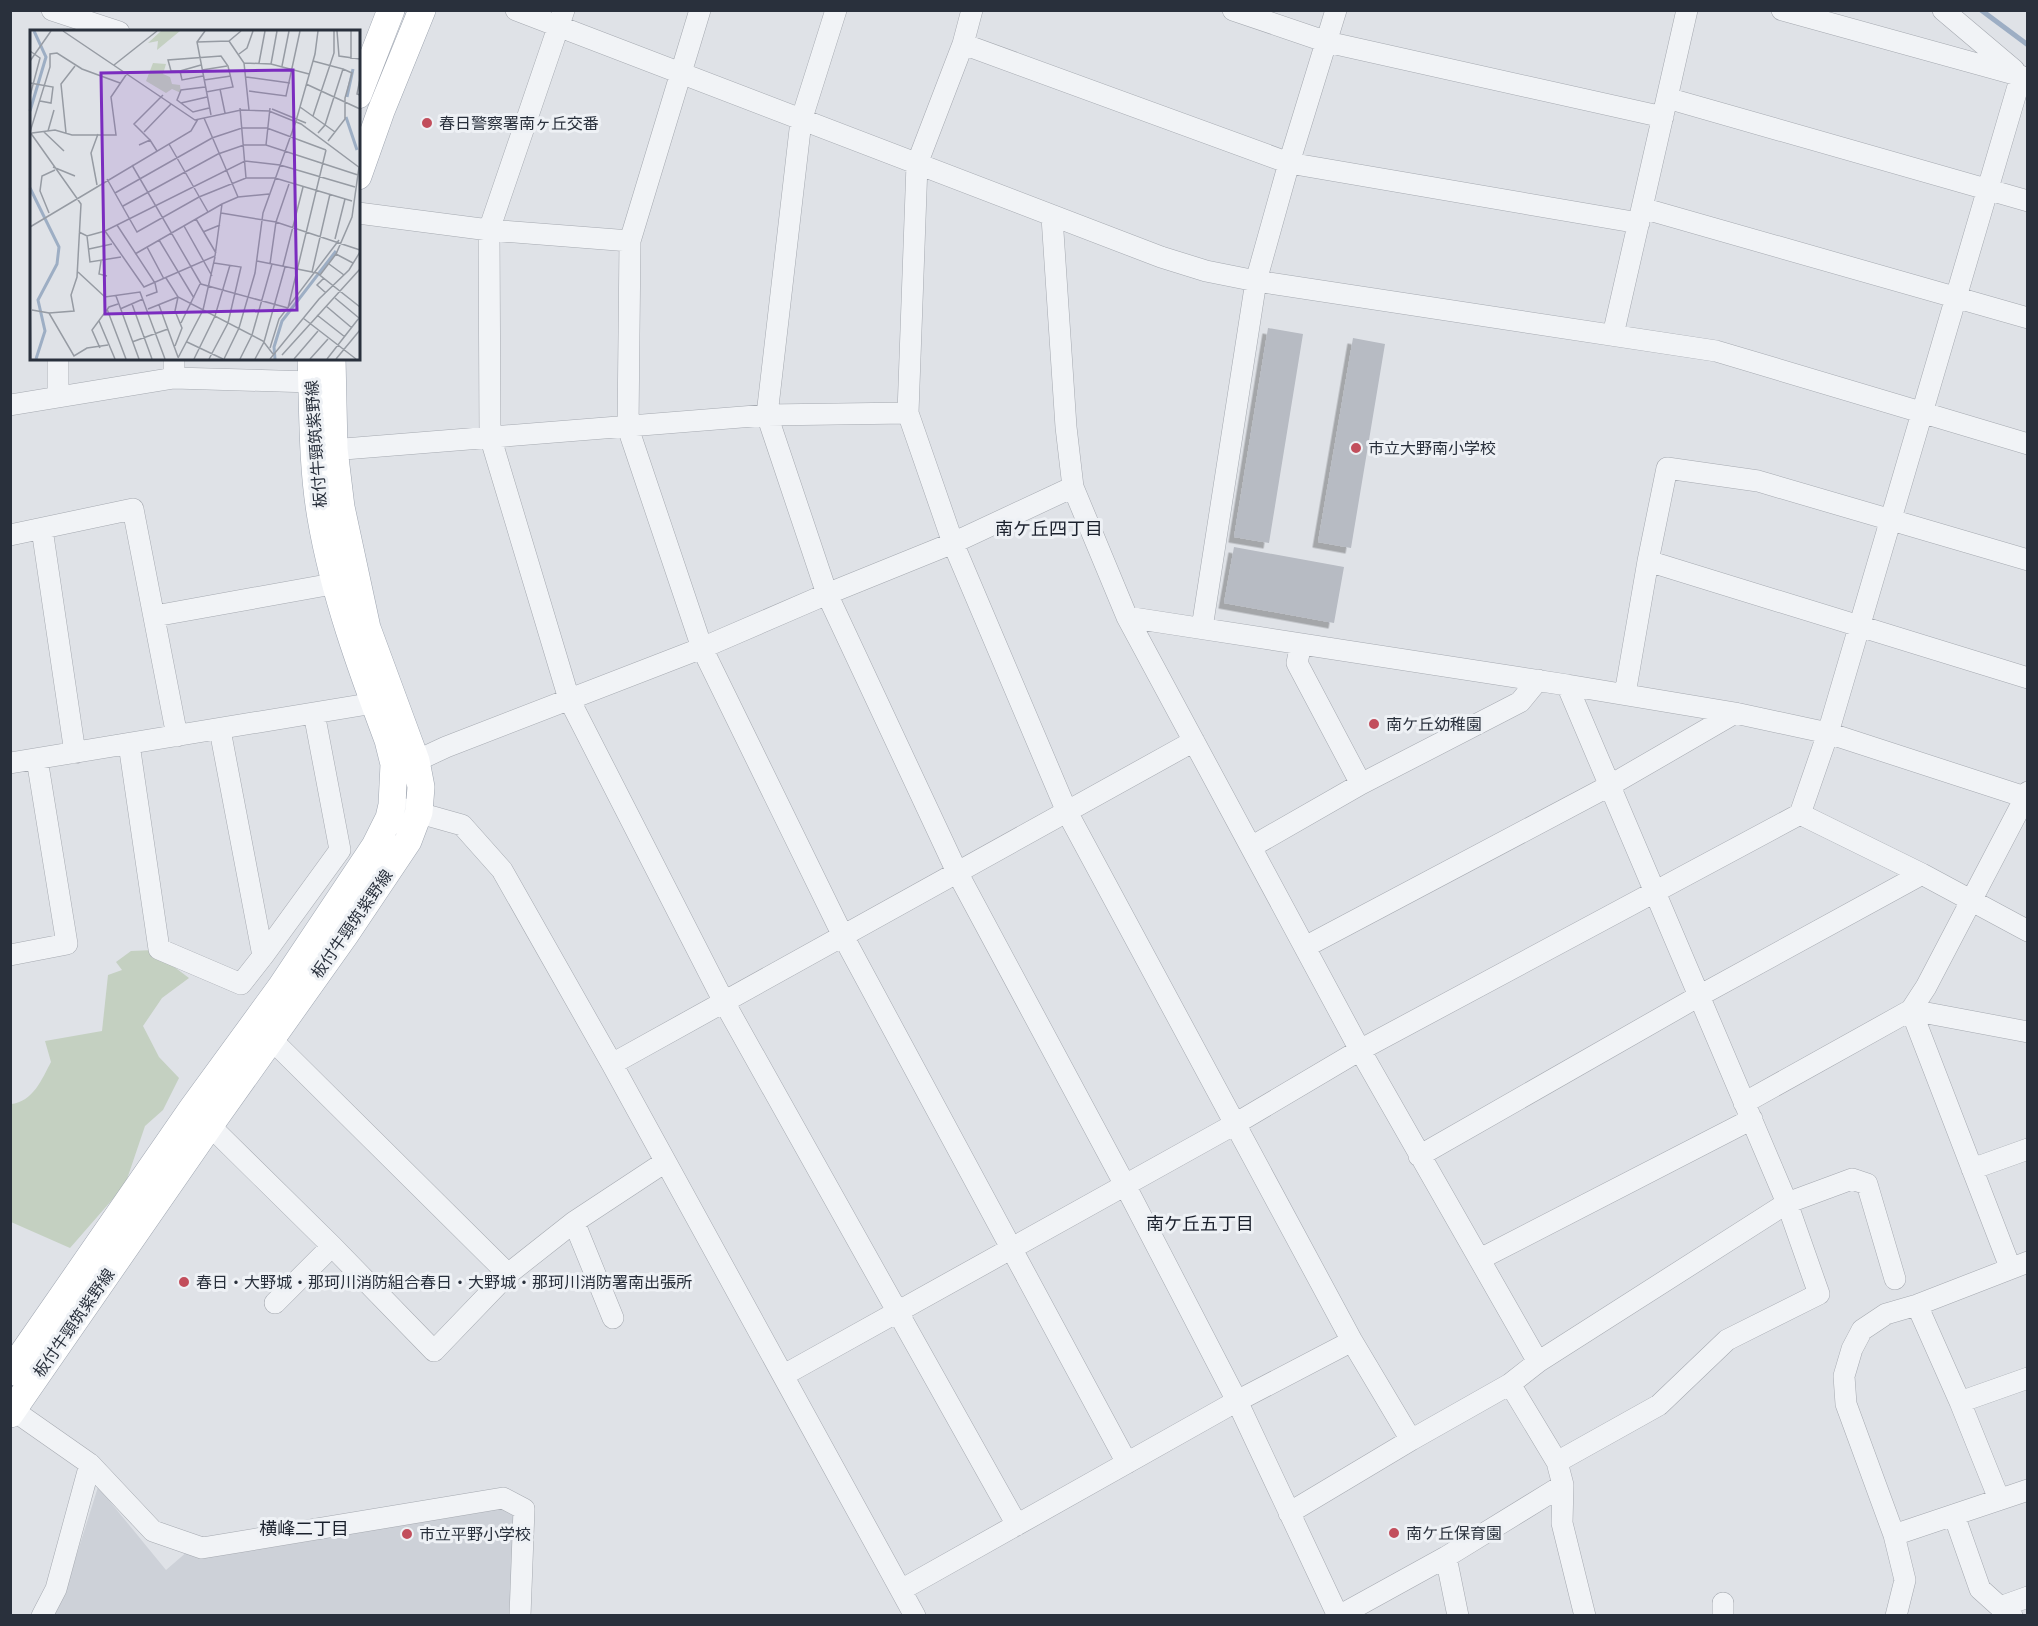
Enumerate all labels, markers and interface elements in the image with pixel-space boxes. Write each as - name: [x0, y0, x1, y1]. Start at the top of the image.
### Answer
- inset map: [30, 30, 360, 360]
- place label: 春日警察署南ヶ丘交番: [439, 114, 599, 133]
- marker: 春日警察署南ヶ丘交番: [420, 116, 434, 130]
- street label: 板付牛頸筑紫野線: [302, 379, 330, 509]
- place label: 市立大野南小学校: [1368, 439, 1496, 458]
- marker: 市立大野南小学校: [1349, 441, 1363, 455]
- district label: 南ケ丘四丁目: [995, 518, 1103, 539]
- place label: 南ケ丘幼稚園: [1386, 715, 1482, 734]
- marker: 南ケ丘幼稚園: [1367, 717, 1381, 731]
- street label: 板付牛頸筑紫野線: [308, 866, 396, 982]
- district label: 南ケ丘五丁目: [1146, 1213, 1254, 1234]
- street label: 板付牛頸筑紫野線: [30, 1265, 118, 1381]
- place label: 春日・大野城・那珂川消防組合春日・大野城・那珂川消防署南出張所: [196, 1273, 692, 1292]
- marker: 春日・大野城・那珂川消防組合春日・大野城・那珂川消防署南出張所: [177, 1275, 191, 1289]
- district label: 横峰二丁目: [259, 1518, 349, 1539]
- place label: 南ケ丘保育園: [1406, 1524, 1502, 1543]
- place label: 市立平野小学校: [419, 1525, 531, 1544]
- marker: 南ケ丘保育園: [1387, 1526, 1401, 1540]
- marker: 市立平野小学校: [400, 1527, 414, 1541]

